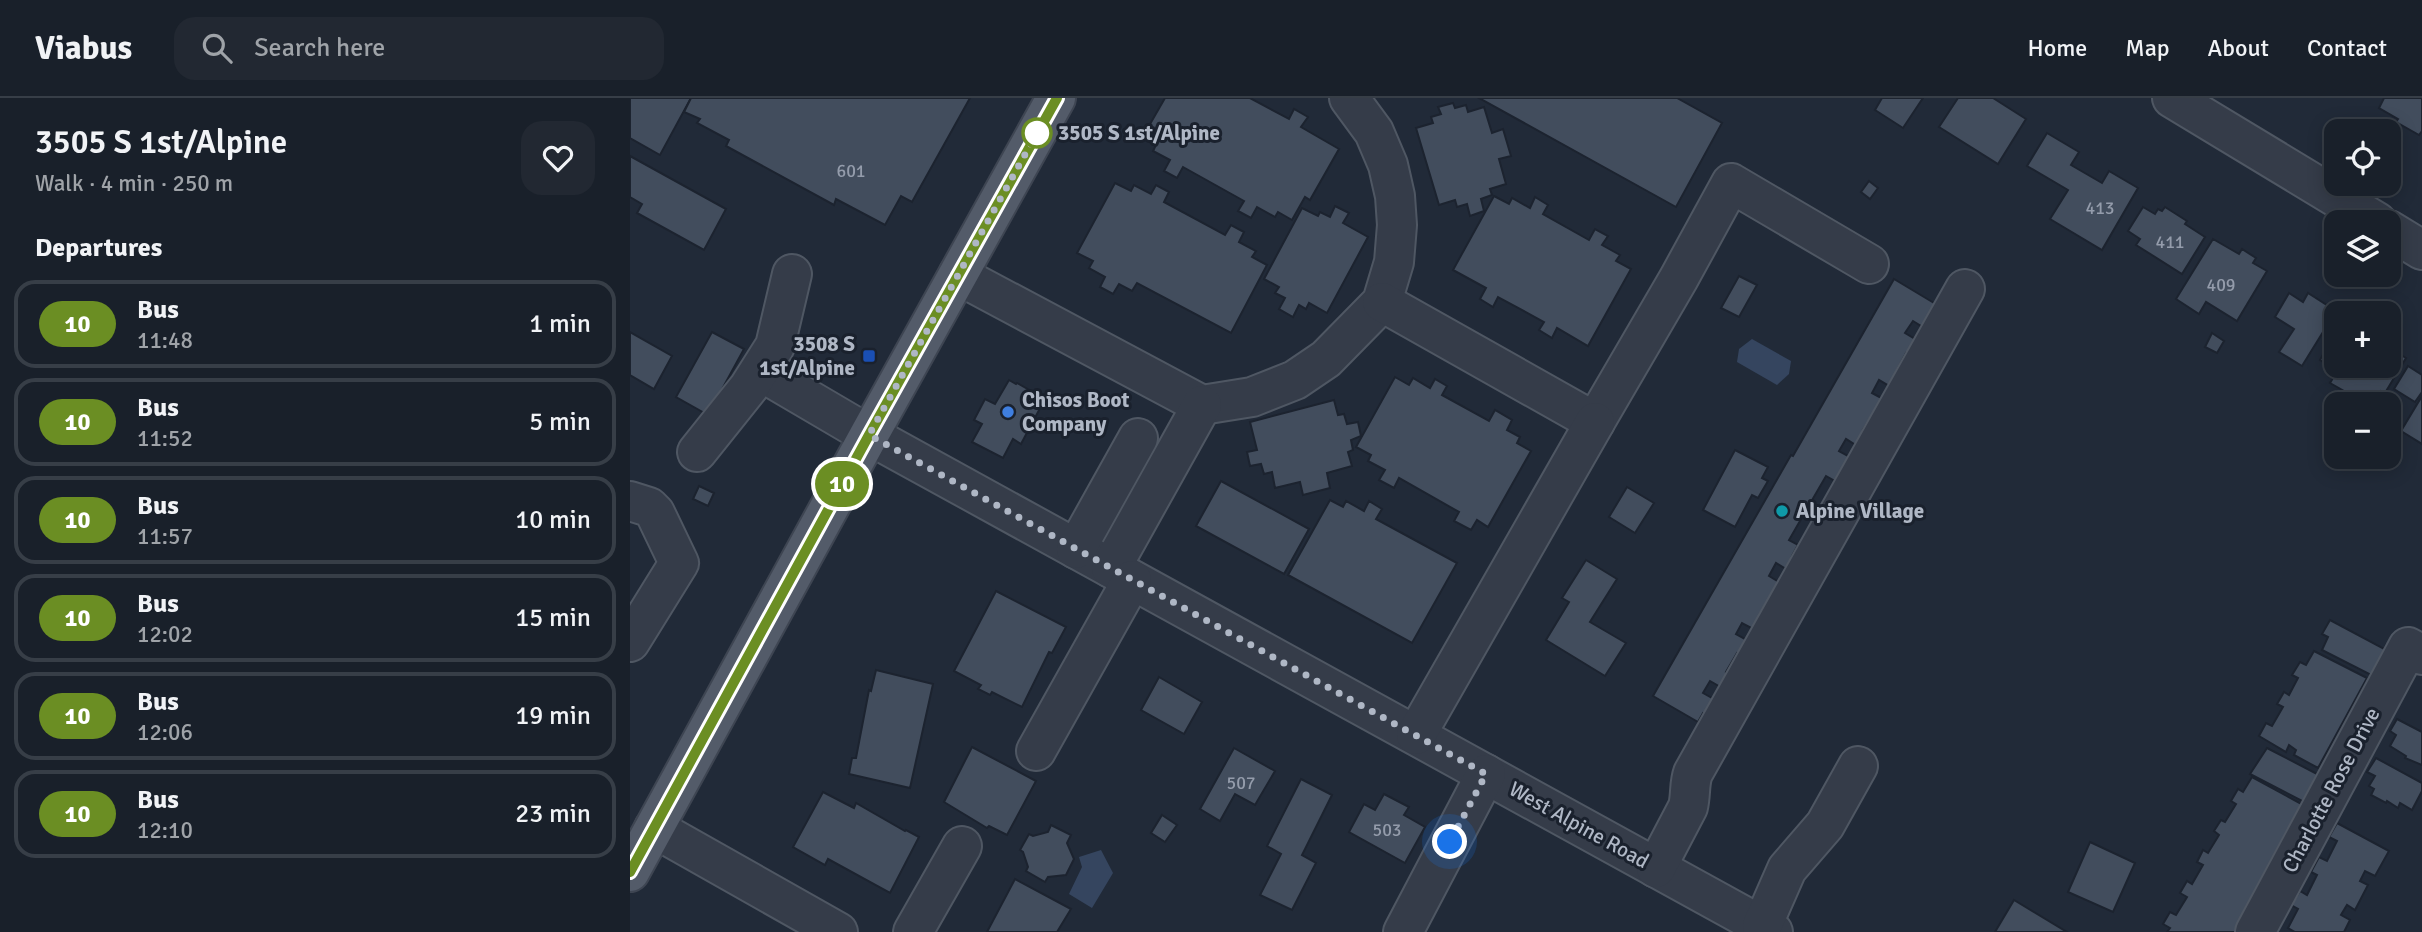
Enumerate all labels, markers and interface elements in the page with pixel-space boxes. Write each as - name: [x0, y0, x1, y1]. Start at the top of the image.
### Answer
- search box: [174, 17, 664, 80]
- text: Viabus: [35, 28, 132, 69]
- icon: search: [198, 29, 236, 67]
- text: Search here: [254, 32, 385, 64]
- text: Home: [2027, 33, 2087, 63]
- text: Map: [2125, 33, 2170, 63]
- text: About: [2208, 33, 2269, 63]
- text: Contact: [2307, 33, 2387, 63]
- marker: 3505 S 1st/Alpine: [1022, 118, 1052, 148]
- map controls: [2324, 119, 2401, 469]
- button: locate: [2324, 119, 2401, 196]
- place label: 3505 S 1st/Alpine: [1058, 120, 1220, 146]
- button: heart: [521, 121, 595, 195]
- text: 3505 S 1st/Alpine: [35, 122, 287, 163]
- house number: 601: [836, 160, 866, 182]
- text: Walk · 4 min · 250 m: [35, 169, 233, 198]
- house number: 413: [2085, 197, 2115, 219]
- button: layers: [2324, 210, 2401, 287]
- house number: 411: [2155, 231, 2185, 253]
- text: Departures: [35, 232, 162, 264]
- house number: 409: [2206, 274, 2236, 296]
- text: Bus: [137, 294, 179, 326]
- button: +: [2324, 301, 2401, 378]
- text: 1 min: [529, 308, 591, 340]
- text: 10: [65, 309, 90, 339]
- text: 11:48: [137, 326, 193, 355]
- place label: 3508 S 1st/Alpine: [759, 331, 855, 381]
- marker: 3508 S 1st/Alpine: [861, 348, 877, 364]
- place label: Chisos Boot Company: [1022, 387, 1129, 437]
- text: Bus: [137, 392, 179, 424]
- button: −: [2324, 392, 2401, 469]
- marker: Chisos Boot Company: [1000, 404, 1016, 420]
- text: 5 min: [529, 406, 591, 438]
- text: 10: [65, 407, 90, 437]
- text: 11:52: [137, 424, 193, 453]
- line badge: 10: [810, 461, 874, 507]
- text: 10: [829, 469, 855, 499]
- text: Bus: [137, 490, 179, 522]
- place label: Alpine Village: [1796, 498, 1924, 524]
- marker: Alpine Village: [1774, 503, 1790, 519]
- text: 10 min: [515, 504, 591, 536]
- text: 10: [65, 505, 90, 535]
- text: 11:57: [137, 522, 193, 551]
- text: Bus: [137, 588, 179, 620]
- text: 15 min: [515, 602, 591, 634]
- text: 10: [65, 603, 90, 633]
- text: 12:02: [137, 620, 193, 649]
- text: Bus: [137, 686, 179, 718]
- text: 19 min: [515, 700, 591, 732]
- text: 10: [65, 701, 90, 731]
- street label: Charlotte Rose Drive: [2276, 703, 2386, 877]
- text: 12:06: [137, 718, 193, 747]
- house number: 507: [1226, 772, 1256, 794]
- street label: West Alpine Road: [1505, 776, 1653, 874]
- text: Bus: [137, 784, 179, 816]
- text: 23 min: [515, 798, 591, 830]
- text: 10: [65, 799, 90, 829]
- text: 12:10: [137, 816, 193, 845]
- house number: 503: [1372, 819, 1402, 841]
- your location: [1432, 824, 1467, 859]

